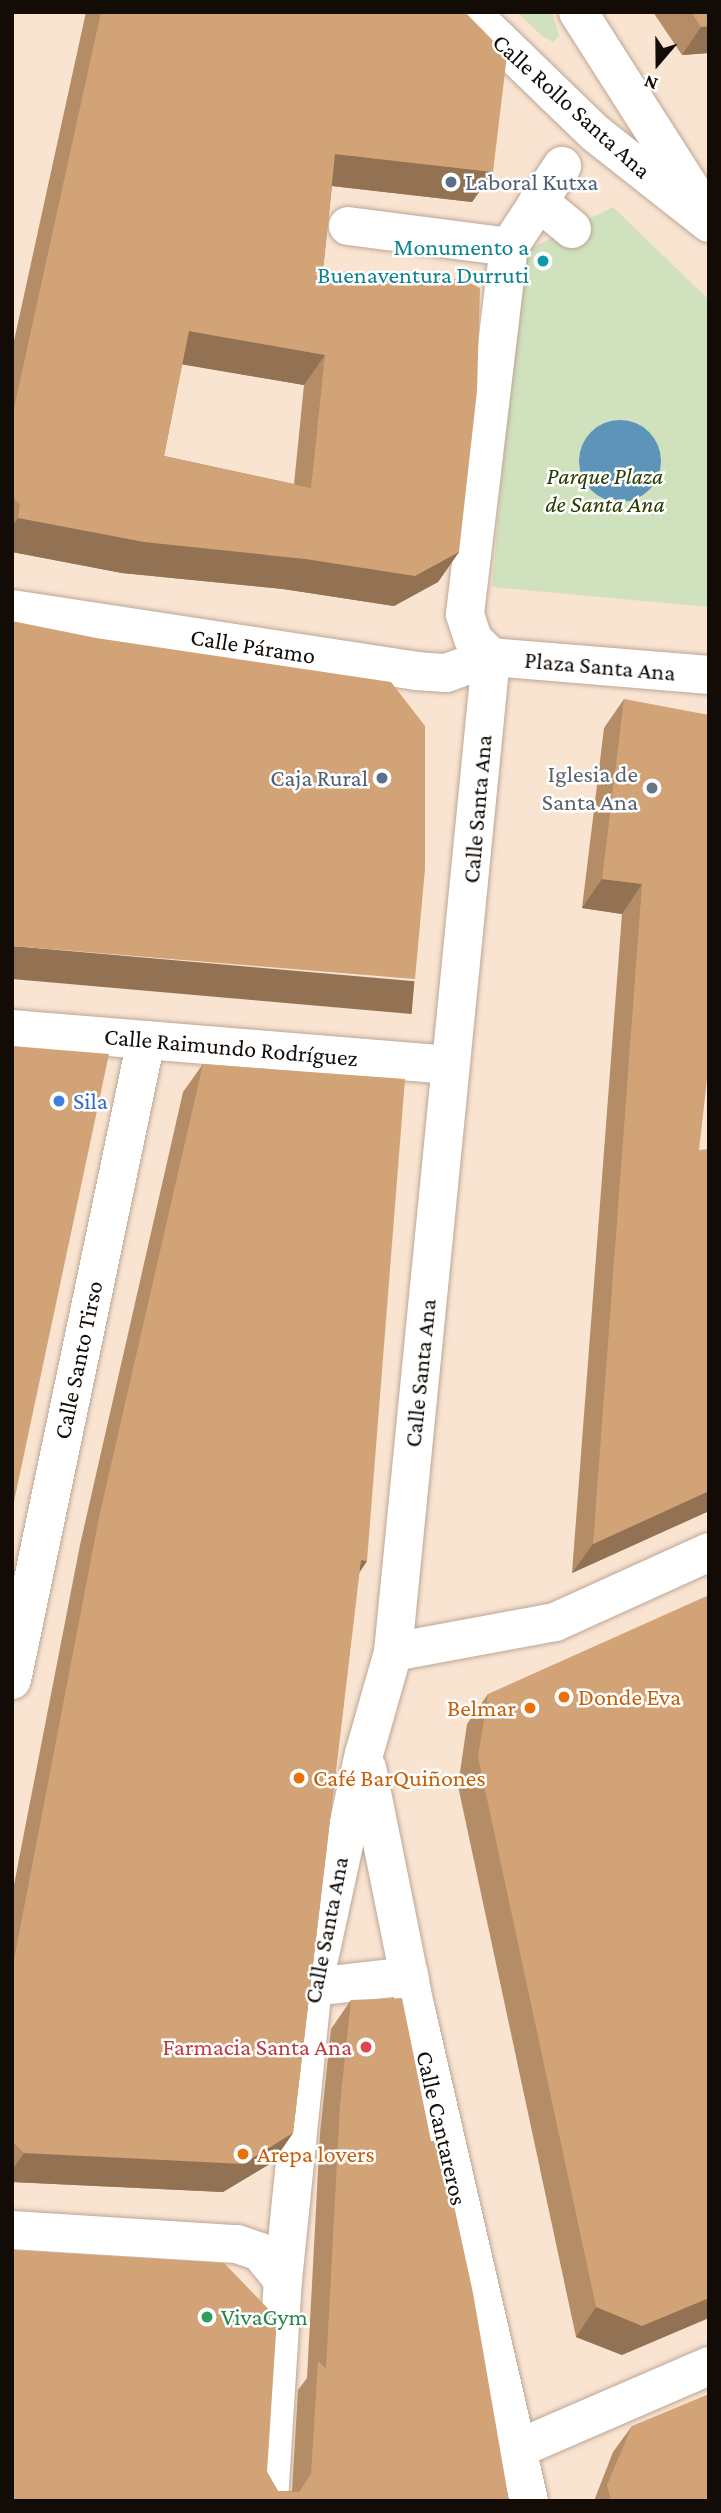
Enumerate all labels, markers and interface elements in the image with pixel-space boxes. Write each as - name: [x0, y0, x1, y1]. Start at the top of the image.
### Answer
- street label: Calle Rollo Santa Ana: [487, 27, 657, 185]
- north arrow: [623, 28, 693, 98]
- text: N: [641, 71, 660, 95]
- place label: Laboral Kutxa: [465, 168, 598, 196]
- marker: Laboral Kutxa: [443, 174, 459, 190]
- place label: Monumento a Buenaventura Durruti: [317, 233, 529, 289]
- marker: Monumento a Buenaventura Durruti: [535, 253, 551, 269]
- park label: Parque Plaza de Santa Ana: [545, 462, 665, 518]
- street label: Calle Páramo: [189, 622, 317, 670]
- street label: Plaza Santa Ana: [523, 645, 677, 687]
- street label: Calle Santa Ana: [456, 733, 498, 885]
- place label: Iglesia de Santa Ana: [542, 760, 638, 816]
- place label: Caja Rural: [270, 764, 368, 792]
- marker: Caja Rural: [374, 770, 390, 786]
- marker: Iglesia de Santa Ana: [644, 780, 660, 796]
- street label: Calle Raimundo Rodríguez: [103, 1022, 359, 1072]
- place label: Sila: [73, 1087, 108, 1115]
- marker: Sila: [51, 1093, 67, 1109]
- street label: Calle Santo Tirso: [47, 1278, 109, 1442]
- street label: Calle Santa Ana: [398, 1297, 442, 1449]
- place label: Donde Eva: [578, 1683, 681, 1711]
- marker: Donde Eva: [556, 1689, 572, 1705]
- place label: Belmar: [447, 1694, 516, 1722]
- marker: Belmar: [522, 1700, 538, 1716]
- place label: Café BarQuiñones: [313, 1764, 486, 1792]
- marker: Café BarQuiñones: [291, 1770, 307, 1786]
- street label: Calle Santa Ana: [298, 1854, 354, 2006]
- place label: Farmacia Santa Ana: [163, 2033, 352, 2061]
- marker: Farmacia Santa Ana: [358, 2039, 374, 2055]
- street label: Calle Cantareros: [410, 2048, 474, 2208]
- place label: Arepa lovers: [257, 2140, 375, 2168]
- marker: Arepa lovers: [235, 2146, 251, 2162]
- place label: VivaGym: [221, 2303, 308, 2331]
- marker: VivaGym: [199, 2309, 215, 2325]

